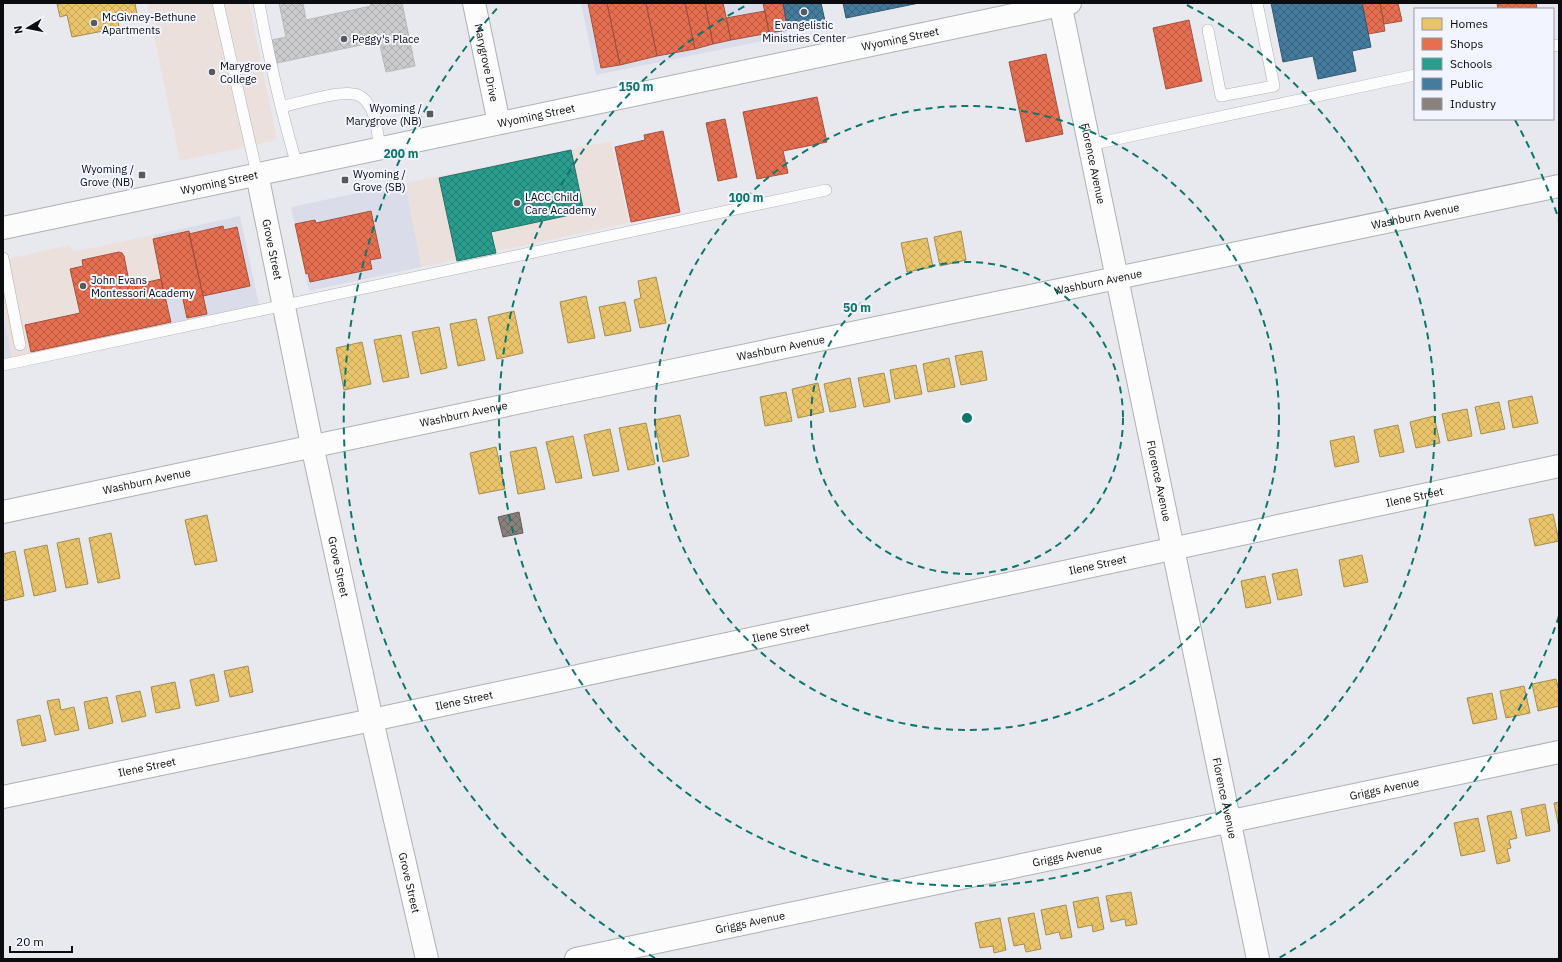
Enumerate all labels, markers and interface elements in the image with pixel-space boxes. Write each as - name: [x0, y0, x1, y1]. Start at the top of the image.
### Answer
- marker: Evangelistic Ministries Center: [799, 7, 809, 17]
- north arrow: [8, 8, 48, 48]
- legend: [1414, 8, 1554, 120]
- place label: McGivney-Bethune Apartments: [102, 10, 196, 37]
- text: Homes: [1450, 16, 1488, 31]
- marker: McGivney-Bethune Apartments: [89, 18, 99, 28]
- place label: Evangelistic Ministries Center: [762, 18, 846, 45]
- street label: Marygrove Drive: [471, 22, 501, 103]
- street label: Wyoming Street: [860, 24, 940, 54]
- text: N: [11, 25, 26, 35]
- place label: Peggy's Place: [352, 32, 420, 46]
- marker: Peggy's Place: [339, 34, 349, 44]
- text: Shops: [1450, 36, 1483, 51]
- text: Schools: [1450, 56, 1493, 71]
- place label: Marygrove College: [220, 59, 271, 86]
- marker: Marygrove College: [207, 67, 217, 77]
- text: Public: [1450, 76, 1483, 91]
- text: 150 m: [618, 79, 654, 94]
- text: Industry: [1450, 96, 1496, 111]
- place label: Wyoming / Marygrove (NB): [346, 101, 422, 128]
- street label: Wyoming Street: [496, 101, 576, 131]
- marker: Wyoming / Marygrove (NB): [425, 109, 435, 119]
- street label: Florence Avenue: [1078, 122, 1108, 205]
- text: 200 m: [383, 146, 419, 161]
- place label: Wyoming / Grove (NB): [80, 162, 134, 189]
- street label: Wyoming Street: [179, 167, 259, 197]
- place label: Wyoming / Grove (SB): [353, 167, 406, 194]
- marker: Wyoming / Grove (NB): [137, 170, 147, 180]
- marker: Wyoming / Grove (SB): [340, 175, 350, 185]
- place label: LACC Child Care Academy: [525, 190, 597, 217]
- text: 100 m: [728, 190, 764, 205]
- marker: LACC Child Care Academy: [512, 198, 522, 208]
- street label: Washburn Avenue: [1370, 200, 1461, 232]
- street label: Grove Street: [259, 218, 285, 281]
- street label: Washburn Avenue: [1053, 266, 1143, 298]
- place label: John Evans Montessori Academy: [91, 273, 195, 300]
- marker: John Evans Montessori Academy: [78, 281, 88, 291]
- text: 50 m: [843, 300, 871, 315]
- street label: Washburn Avenue: [736, 332, 826, 364]
- street label: Washburn Avenue: [418, 398, 509, 430]
- centre of rings: [960, 411, 974, 425]
- street label: Florence Avenue: [1144, 439, 1174, 523]
- street label: Washburn Avenue: [102, 465, 192, 497]
- street label: Ilene Street: [1384, 484, 1445, 510]
- street label: Grove Street: [325, 535, 352, 598]
- street label: Ilene Street: [1068, 552, 1128, 578]
- street label: Ilene Street: [751, 620, 811, 645]
- street label: Ilene Street: [434, 687, 494, 713]
- street label: Ilene Street: [117, 754, 177, 780]
- street label: Florence Avenue: [1209, 756, 1240, 840]
- street label: Griggs Avenue: [1348, 775, 1420, 803]
- street label: Griggs Avenue: [1031, 841, 1103, 870]
- street label: Grove Street: [396, 851, 423, 915]
- street label: Griggs Avenue: [714, 908, 786, 936]
- scale bar: [10, 928, 72, 954]
- text: 20 m: [16, 934, 44, 949]

